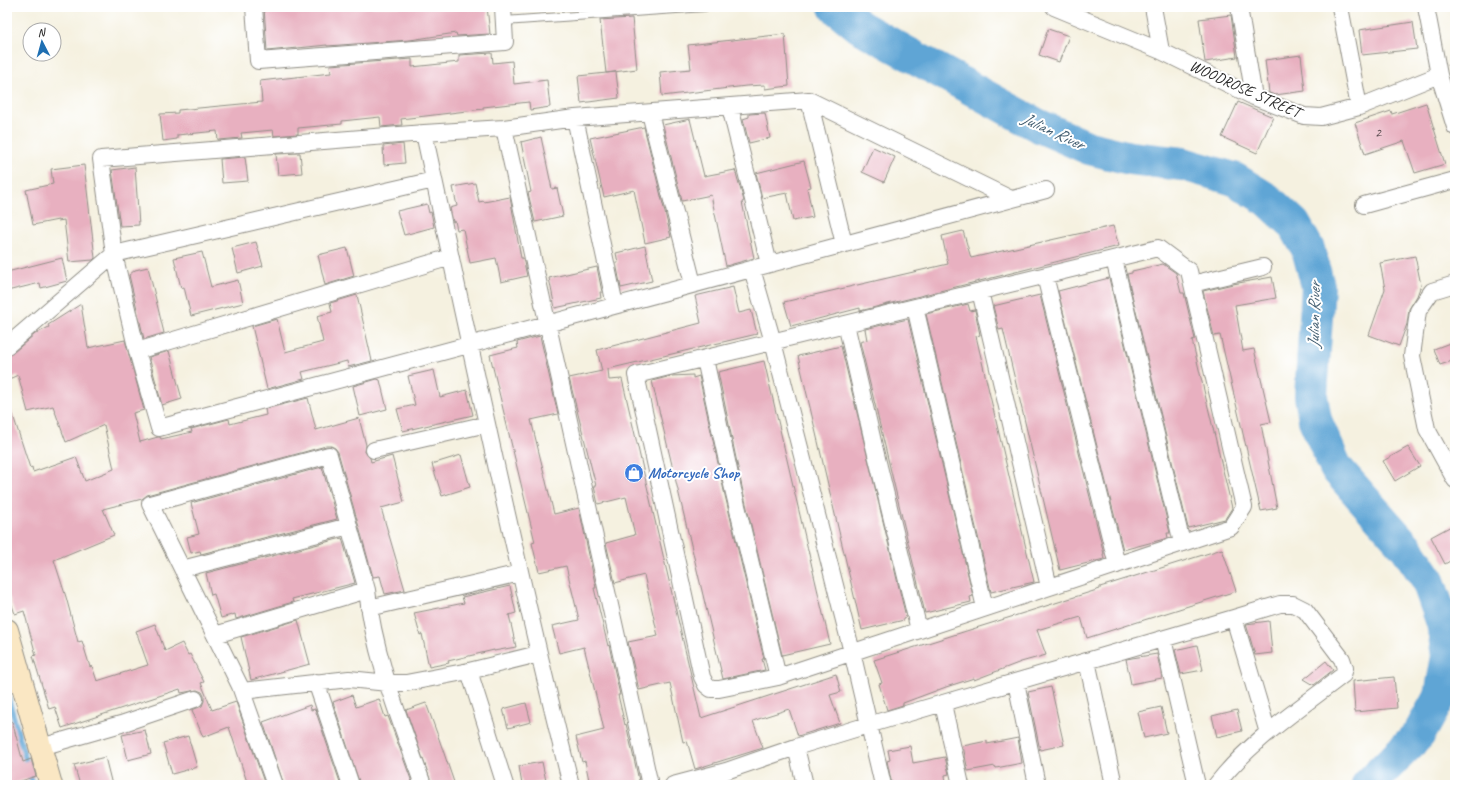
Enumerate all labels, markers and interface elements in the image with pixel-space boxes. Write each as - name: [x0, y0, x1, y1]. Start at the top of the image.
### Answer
- north arrow: [22, 22, 62, 62]
- text: N: [37, 25, 47, 39]
- street label: WOODROSE STREET: [1186, 56, 1307, 124]
- water label: Julian River: [1017, 107, 1090, 156]
- house number: 2: [1375, 124, 1383, 141]
- water label: Julian River: [1303, 279, 1325, 350]
- shop icon: Motorcycle Shop: [623, 462, 645, 484]
- place label: Motorcycle Shop: [648, 463, 741, 483]

